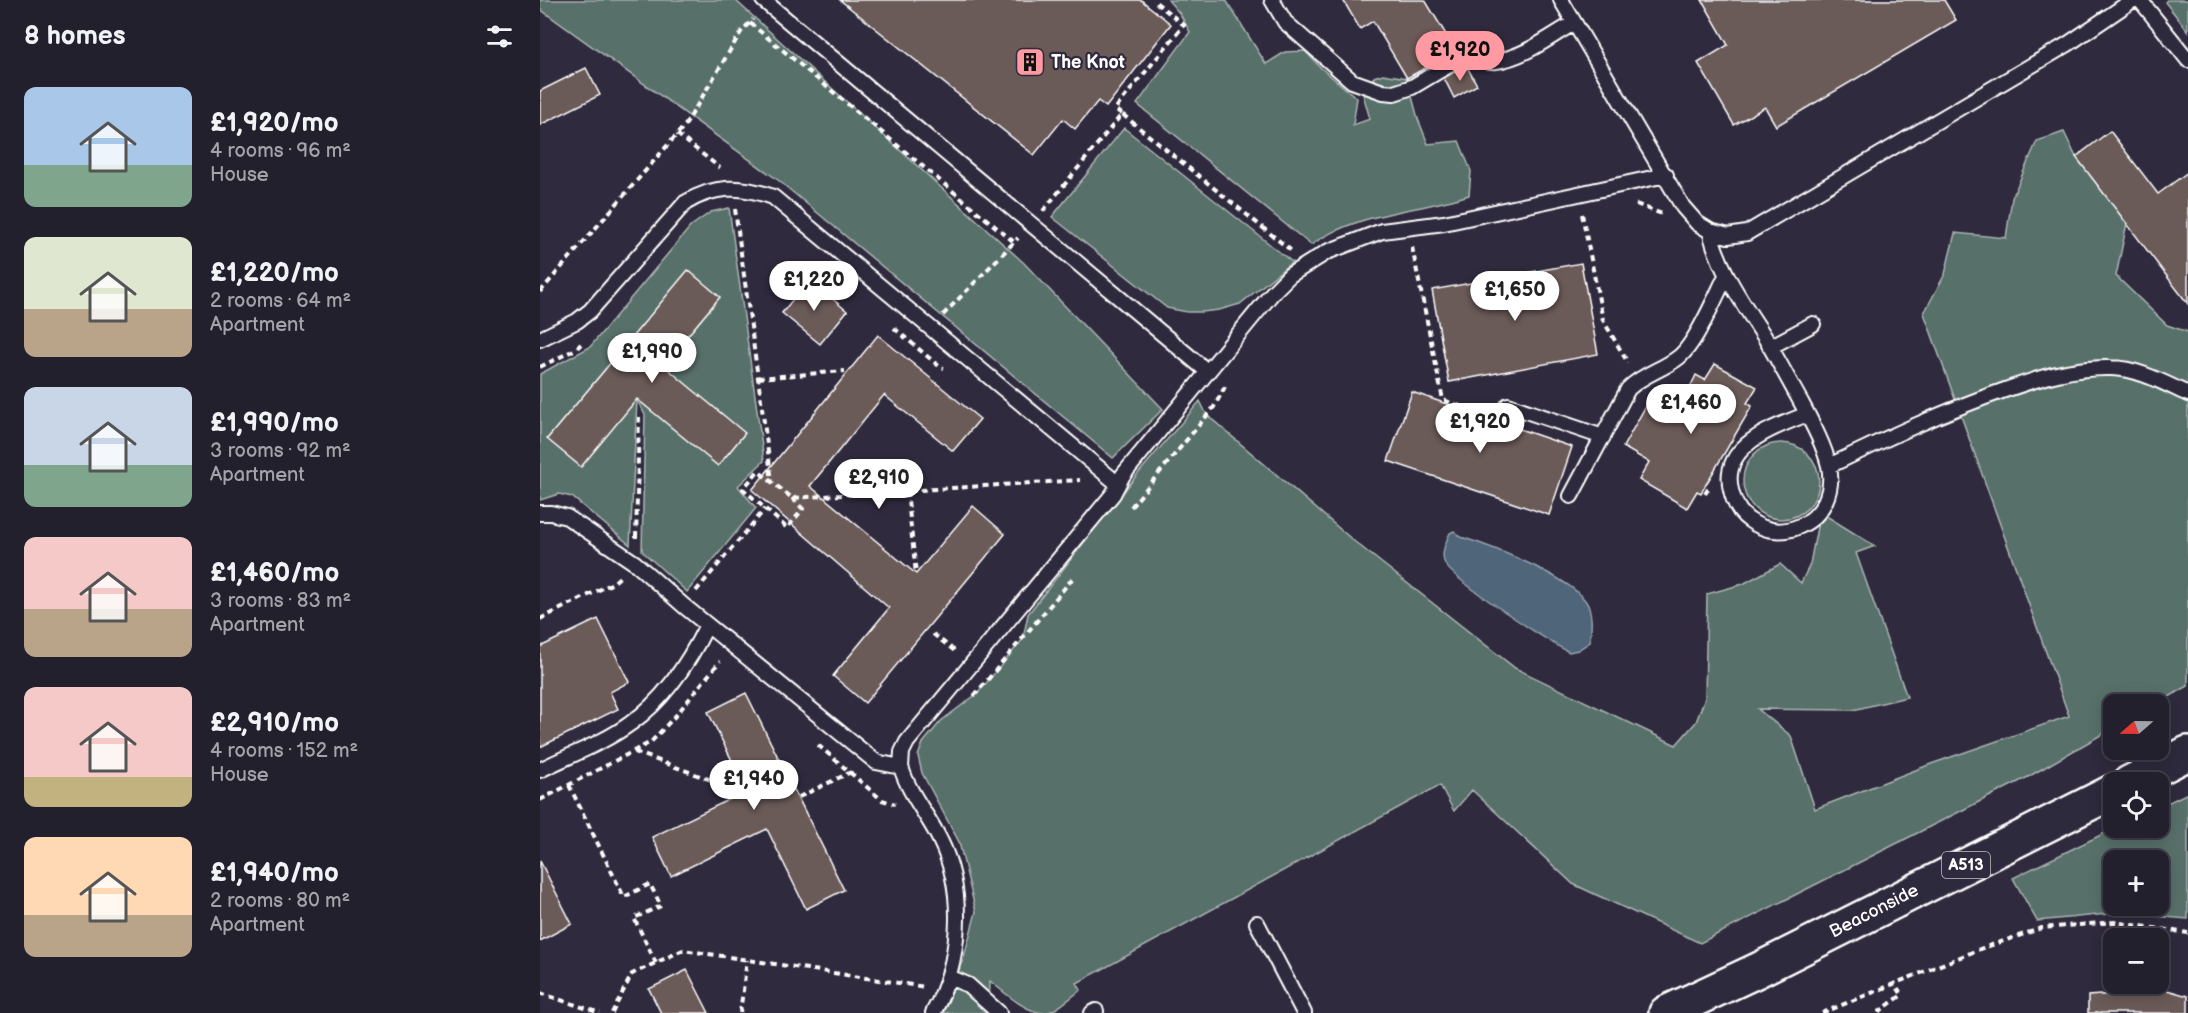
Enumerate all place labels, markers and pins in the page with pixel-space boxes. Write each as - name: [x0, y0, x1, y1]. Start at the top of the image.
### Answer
- pin: £1,920: [1411, 31, 1509, 82]
- building icon: The Knot: [1014, 46, 1046, 78]
- place label: The Knot: [1051, 52, 1125, 73]
- pin: £1,220: [765, 261, 863, 312]
- pin: £1,650: [1466, 271, 1564, 322]
- pin: £1,990: [603, 333, 701, 384]
- pin: £1,460: [1642, 384, 1740, 435]
- pin: £1,920: [1431, 403, 1529, 454]
- pin: £2,910: [830, 459, 928, 510]
- pin: £1,940: [705, 760, 803, 811]

